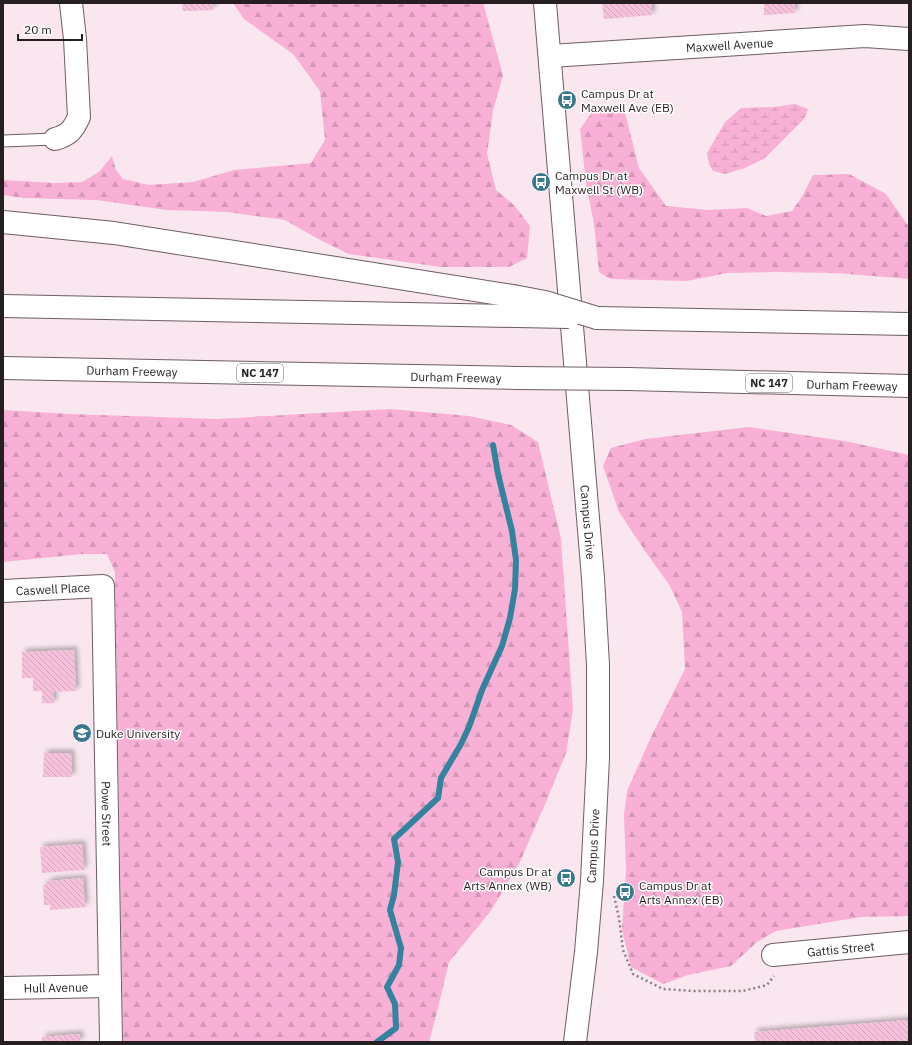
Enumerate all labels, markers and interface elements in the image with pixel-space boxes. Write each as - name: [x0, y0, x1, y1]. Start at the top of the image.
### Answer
- scale bar: [18, 16, 82, 42]
- text: 20 m: [24, 22, 52, 37]
- street label: Maxwell Avenue: [686, 34, 774, 55]
- place label: Campus Dr at Maxwell Ave (EB): [581, 86, 674, 115]
- bus stop icon: Campus Dr at Maxwell Ave (EB): [556, 89, 578, 111]
- place label: Campus Dr at Maxwell St (WB): [555, 168, 643, 197]
- bus stop icon: Campus Dr at Maxwell St (WB): [530, 171, 552, 193]
- street label: Durham Freeway: [86, 362, 178, 379]
- road number: NC 147: [237, 364, 283, 382]
- street label: Durham Freeway: [410, 368, 502, 385]
- road number: NC 147: [746, 374, 792, 392]
- street label: Durham Freeway: [806, 376, 898, 393]
- street label: Campus Drive: [578, 484, 599, 560]
- street label: Caswell Place: [15, 579, 91, 598]
- school or university icon: Duke University: [71, 722, 93, 744]
- place label: Duke University: [96, 726, 180, 741]
- street label: Powe Street: [99, 781, 115, 847]
- street label: Campus Drive: [584, 808, 602, 884]
- place label: Campus Dr at Arts Annex (WB): [463, 864, 552, 893]
- bus stop icon: Campus Dr at Arts Annex (WB): [555, 867, 577, 889]
- place label: Campus Dr at Arts Annex (EB): [639, 878, 724, 907]
- bus stop icon: Campus Dr at Arts Annex (EB): [614, 881, 636, 903]
- street label: Gattis Street: [806, 938, 875, 959]
- street label: Hull Avenue: [23, 979, 89, 995]

